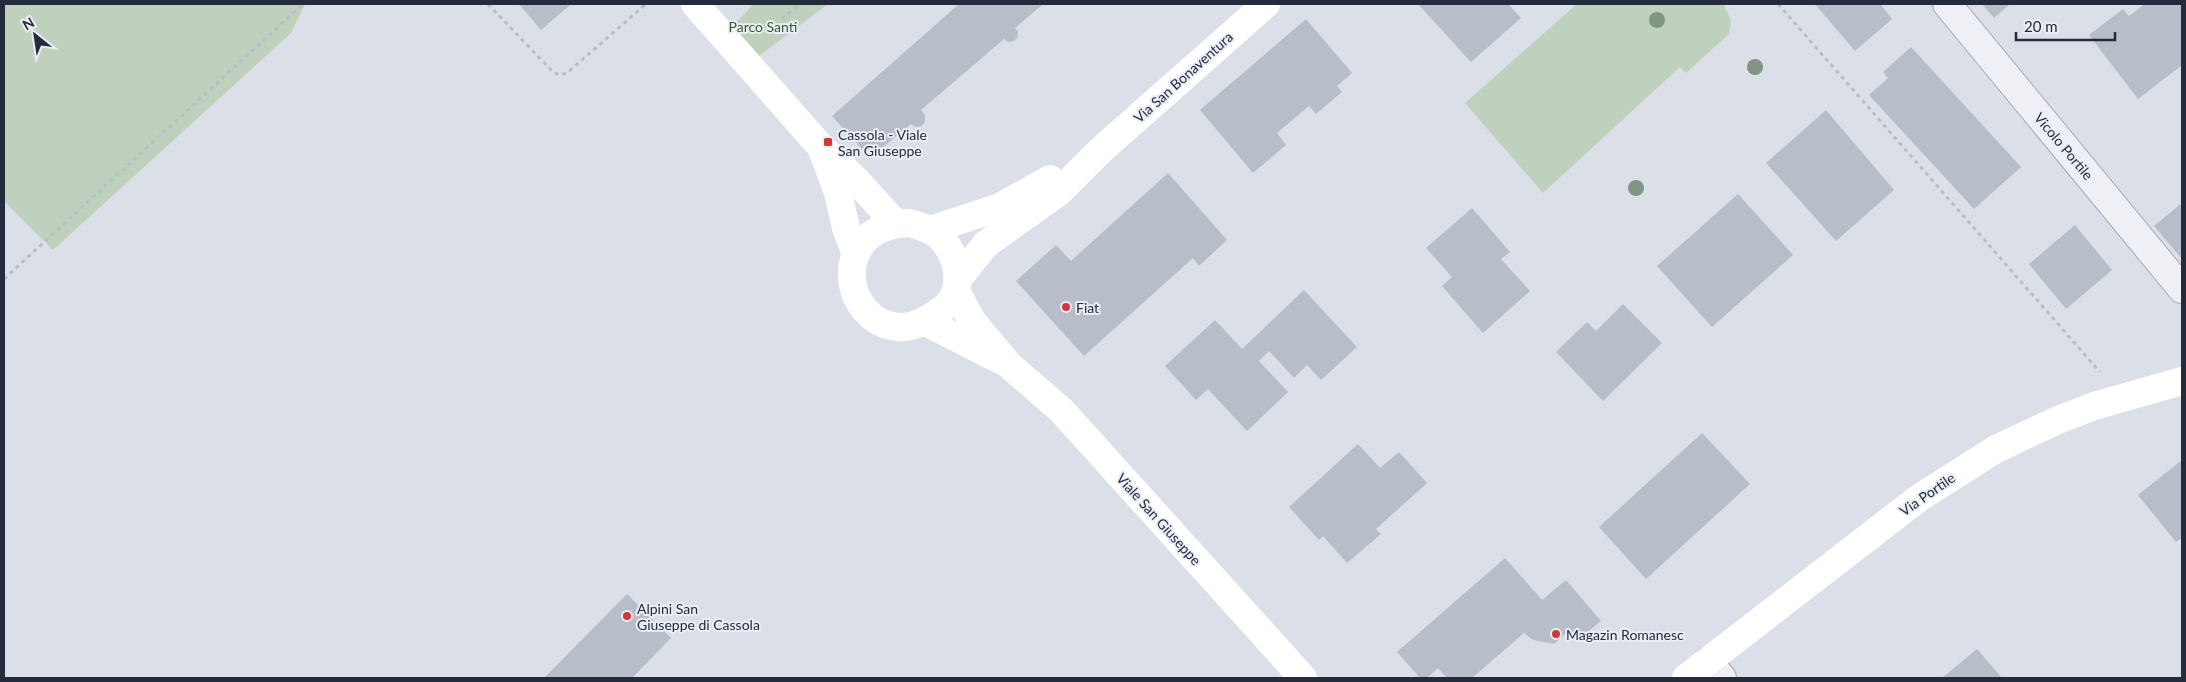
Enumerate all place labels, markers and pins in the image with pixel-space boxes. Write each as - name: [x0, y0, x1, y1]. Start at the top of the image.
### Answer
- place label: Cassola - Viale San Giuseppe: [838, 126, 927, 159]
- marker: Cassola - Viale San Giuseppe: [822, 136, 834, 148]
- place label: Fiat: [1076, 299, 1099, 316]
- marker: Fiat: [1060, 301, 1072, 313]
- place label: Alpini San Giuseppe di Cassola: [637, 600, 760, 633]
- marker: Alpini San Giuseppe di Cassola: [621, 610, 633, 622]
- place label: Magazin Romanesc: [1566, 626, 1684, 643]
- marker: Magazin Romanesc: [1550, 628, 1562, 640]

